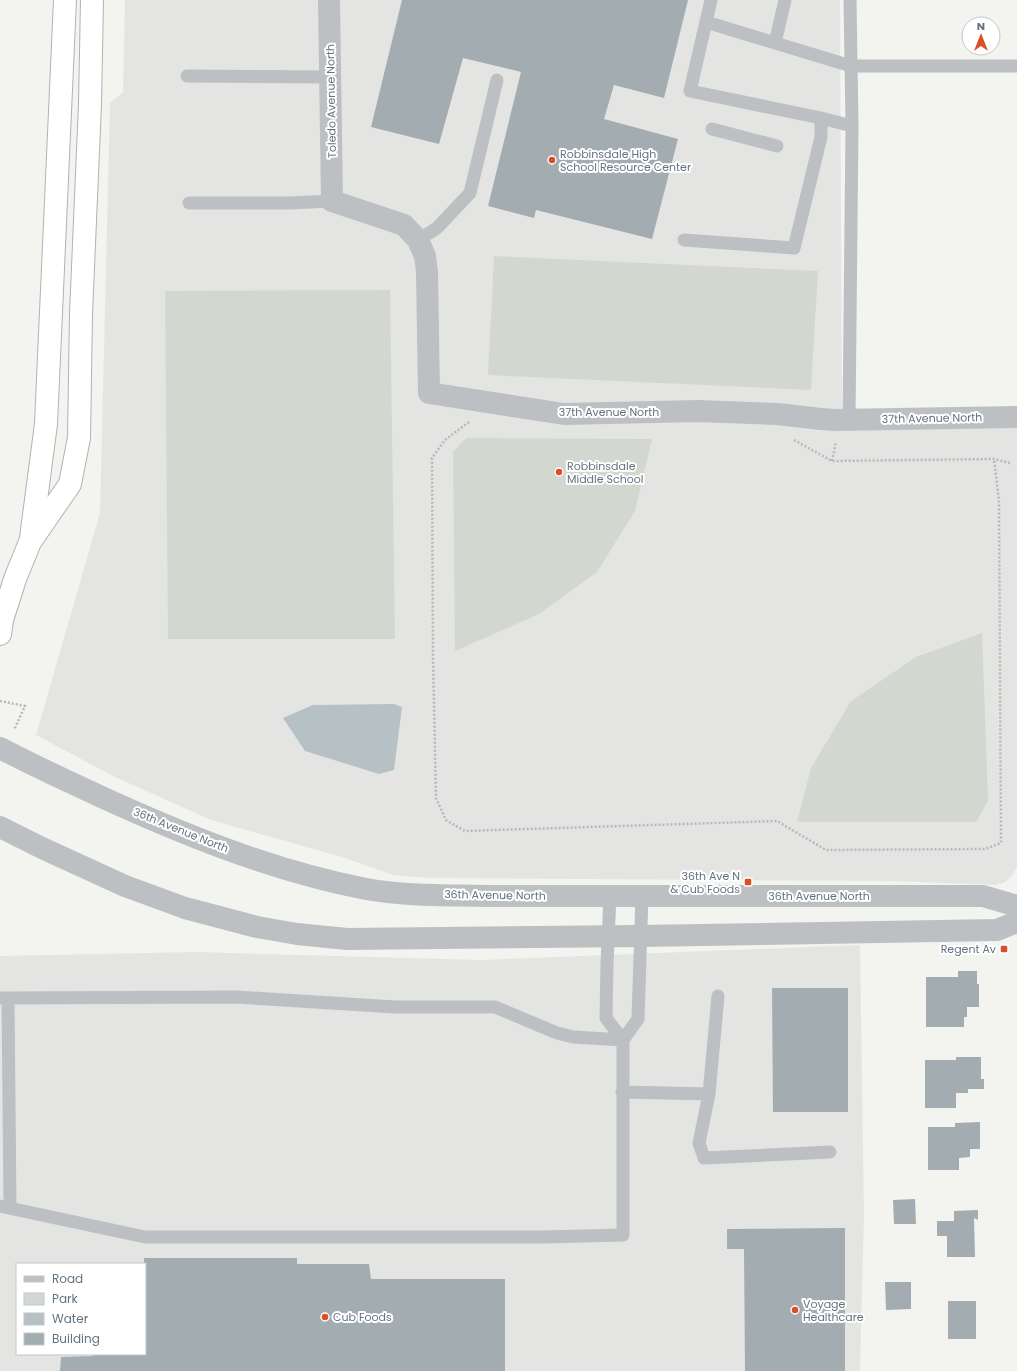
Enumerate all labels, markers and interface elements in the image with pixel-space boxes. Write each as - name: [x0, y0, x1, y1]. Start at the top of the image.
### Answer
- north arrow: [961, 16, 1001, 56]
- text: N: [977, 18, 985, 34]
- street label: Toledo Avenue North: [322, 44, 340, 158]
- place label: Robbinsdale High School Resource Center: [560, 146, 691, 175]
- marker: Robbinsdale High School Resource Center: [547, 155, 557, 165]
- street label: 37th Avenue North: [559, 404, 659, 420]
- street label: 37th Avenue North: [882, 409, 982, 427]
- place label: Robbinsdale Middle School: [567, 458, 643, 487]
- marker: Robbinsdale Middle School: [554, 467, 564, 477]
- street label: 36th Avenue North: [131, 804, 231, 856]
- place label: 36th Ave N & Cub Foods: [670, 868, 740, 897]
- marker: 36th Ave N & Cub Foods: [743, 877, 753, 887]
- street label: 36th Avenue North: [444, 886, 546, 904]
- street label: 36th Avenue North: [768, 888, 870, 904]
- place label: Regent Av: [941, 941, 997, 957]
- marker: Regent Av: [999, 944, 1009, 954]
- legend: [16, 1263, 146, 1355]
- text: Road: [52, 1270, 83, 1287]
- text: Park: [52, 1290, 79, 1307]
- place label: Voyage Healthcare: [803, 1296, 864, 1325]
- marker: Voyage Healthcare: [790, 1305, 800, 1315]
- place label: Cub Foods: [333, 1309, 392, 1325]
- text: Water: [52, 1310, 89, 1327]
- marker: Cub Foods: [320, 1312, 330, 1322]
- text: Building: [52, 1330, 100, 1347]

